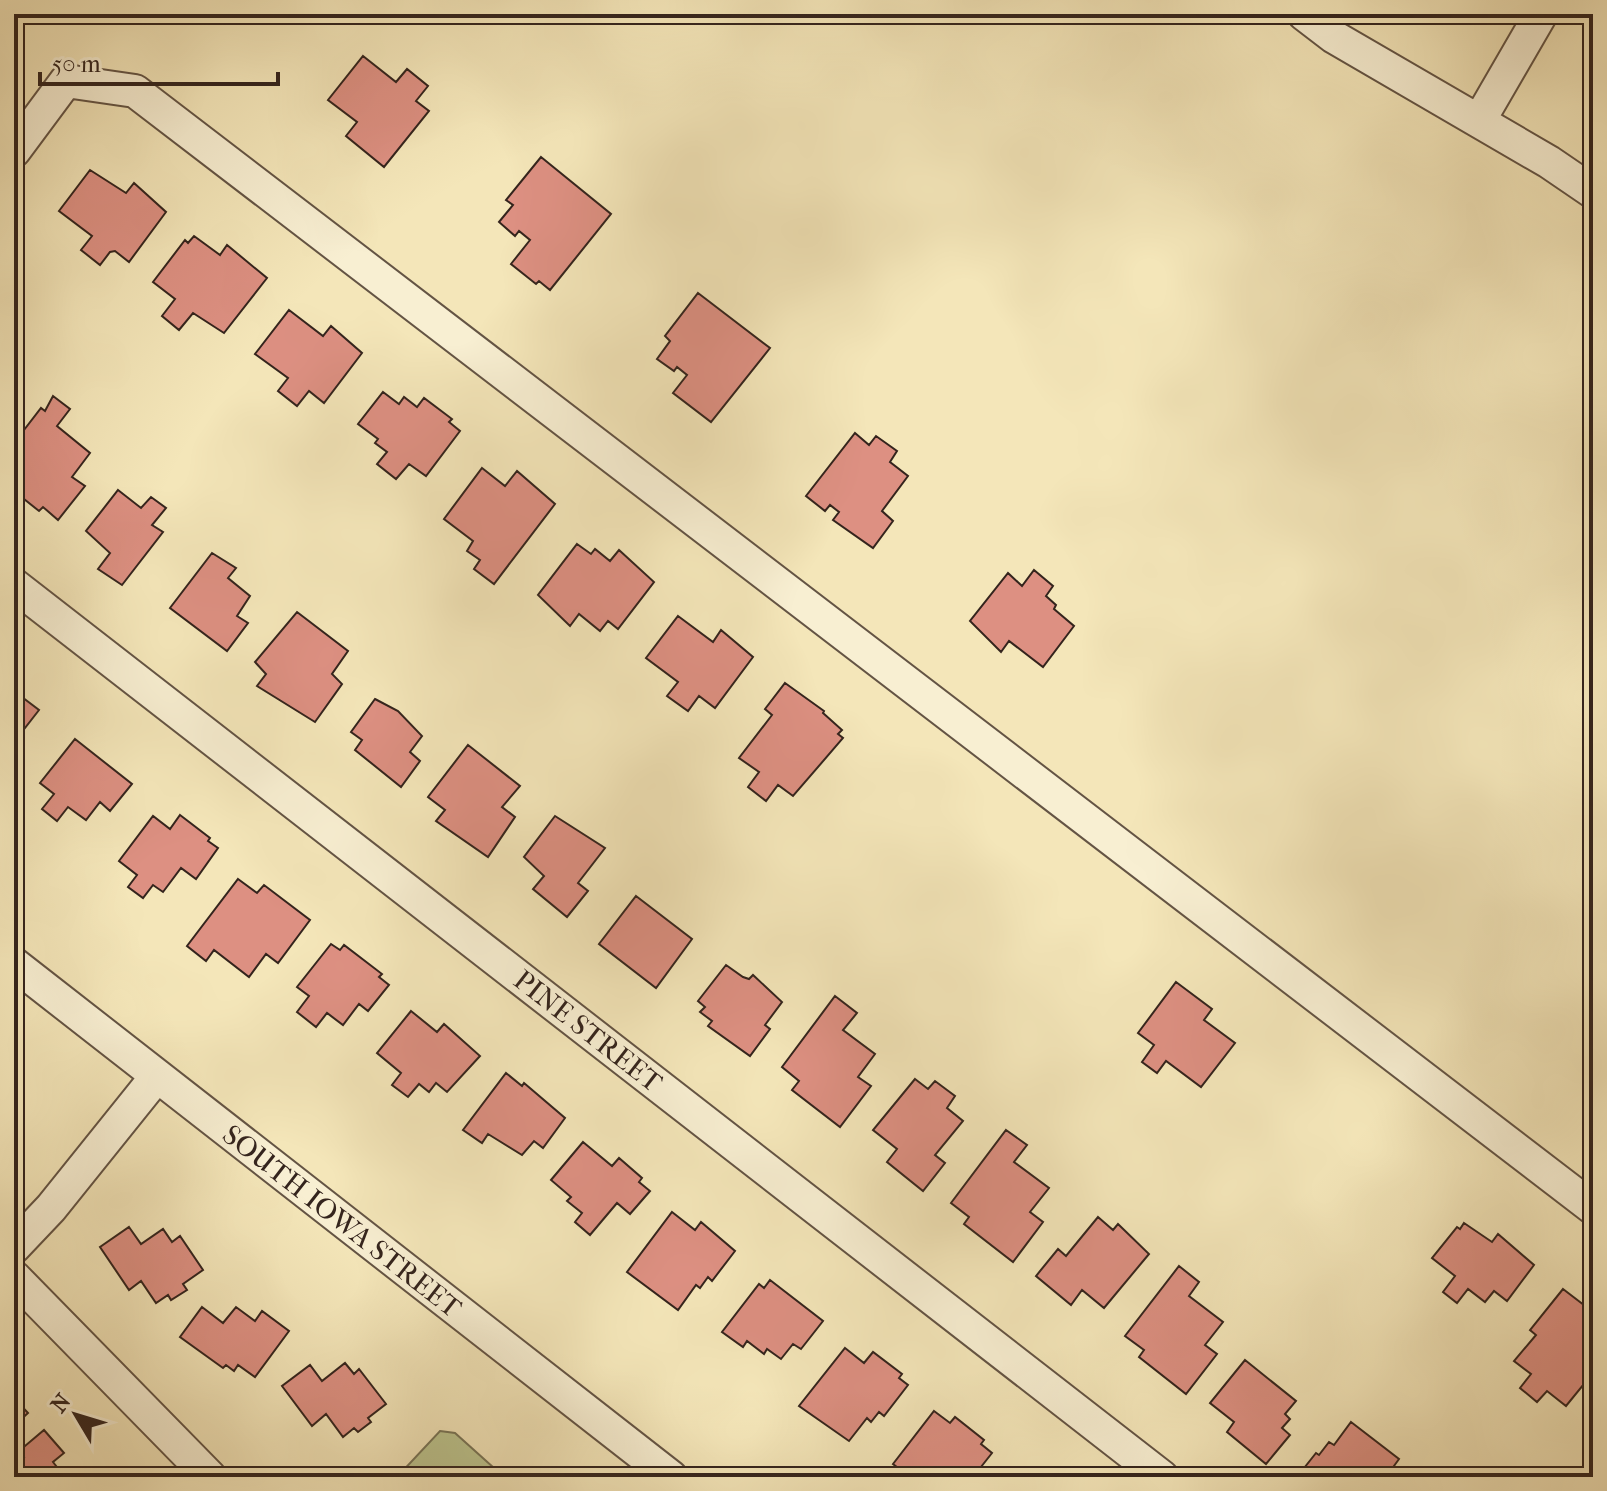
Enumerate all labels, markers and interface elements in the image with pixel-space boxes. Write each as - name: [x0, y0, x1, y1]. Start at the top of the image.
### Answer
- scale bar: [40, 36, 278, 86]
- text: 50 m: [52, 50, 101, 78]
- street label: PINE STREET: [507, 963, 669, 1100]
- street label: SOUTH IOWA STREET: [216, 1118, 469, 1325]
- north arrow: [36, 1375, 116, 1455]
- text: N: [46, 1388, 77, 1418]

